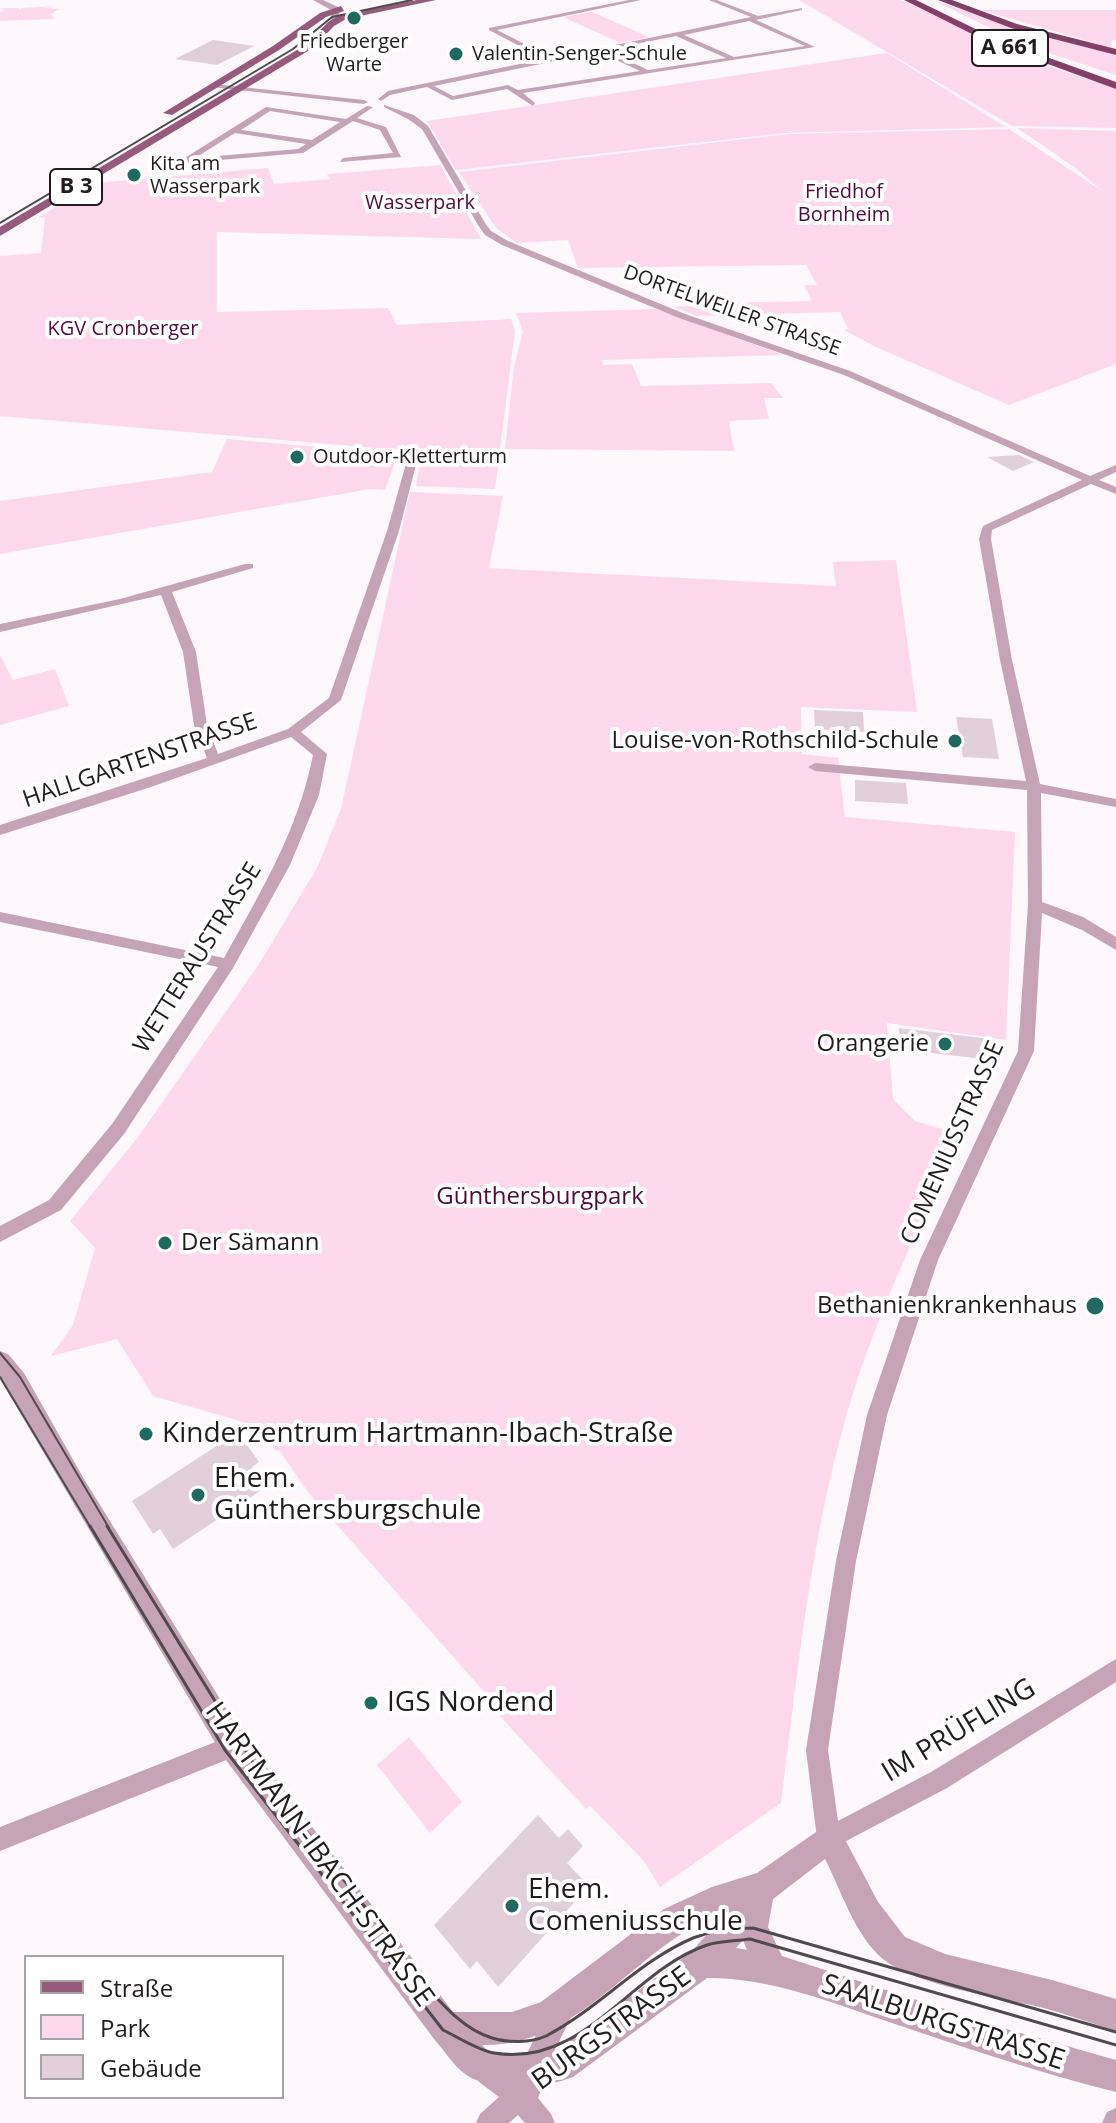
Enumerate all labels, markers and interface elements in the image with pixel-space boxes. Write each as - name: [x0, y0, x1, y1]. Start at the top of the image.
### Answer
- marker: Friedberger Warte: [345, 9, 363, 27]
- place label: Friedberger Warte: [300, 30, 408, 77]
- road number: A 661: [972, 30, 1048, 66]
- place label: Valentin-Senger-Schule: [472, 42, 687, 66]
- marker: Valentin-Senger-Schule: [447, 45, 465, 63]
- place label: Kita am Wasserpark: [150, 152, 260, 199]
- marker: Kita am Wasserpark: [125, 166, 143, 184]
- road number: B 3: [50, 169, 102, 205]
- park label: Friedhof Bornheim: [798, 180, 890, 227]
- park label: Wasserpark: [365, 191, 475, 215]
- street label: DORTELWEILER STRASSE: [620, 261, 844, 361]
- park label: KGV Cronberger: [48, 317, 198, 341]
- place label: Outdoor-Kletterturm: [313, 445, 507, 469]
- marker: Outdoor-Kletterturm: [288, 448, 306, 466]
- street label: HALLGARTENSTRASSE: [19, 707, 261, 815]
- place label: Louise-von-Rothschild-Schule: [611, 727, 939, 755]
- marker: Louise-von-Rothschild-Schule: [946, 732, 964, 750]
- street label: WETTERAUSTRASSE: [128, 858, 268, 1058]
- place label: Orangerie: [817, 1030, 929, 1058]
- marker: Orangerie: [936, 1035, 954, 1053]
- street label: COMENIUSSTRASSE: [895, 1037, 1011, 1249]
- park label: Günthersburgpark: [436, 1183, 644, 1211]
- place label: Der Sämann: [181, 1229, 319, 1257]
- marker: Der Sämann: [156, 1234, 174, 1252]
- place label: Bethanienkrankenhaus: [817, 1292, 1077, 1320]
- marker: Bethanienkrankenhaus: [1084, 1295, 1106, 1317]
- place label: Kinderzentrum Hartmann-Ibach-Straße: [162, 1417, 674, 1451]
- marker: Kinderzentrum Hartmann-Ibach-Straße: [137, 1425, 155, 1443]
- place label: Ehem. Günthersburgschule: [214, 1462, 481, 1528]
- marker: Ehem. Günthersburgschule: [189, 1486, 207, 1504]
- street label: IM PRÜFLING: [876, 1672, 1042, 1790]
- place label: IGS Nordend: [387, 1686, 554, 1720]
- marker: IGS Nordend: [362, 1694, 380, 1712]
- street label: HARTMANN-IBACH-STRASSE: [197, 1696, 441, 2014]
- place label: Ehem. Comeniusschule: [528, 1873, 743, 1939]
- marker: Ehem. Comeniusschule: [503, 1897, 521, 1915]
- legend: [24, 1955, 284, 2099]
- street label: BURGSTRASSE: [526, 1960, 698, 2098]
- street label: SAALBURGSTRASSE: [817, 1968, 1069, 2078]
- text: Straße: [100, 1971, 173, 2004]
- text: Park: [100, 2011, 150, 2044]
- text: Gebäude: [100, 2051, 202, 2084]

